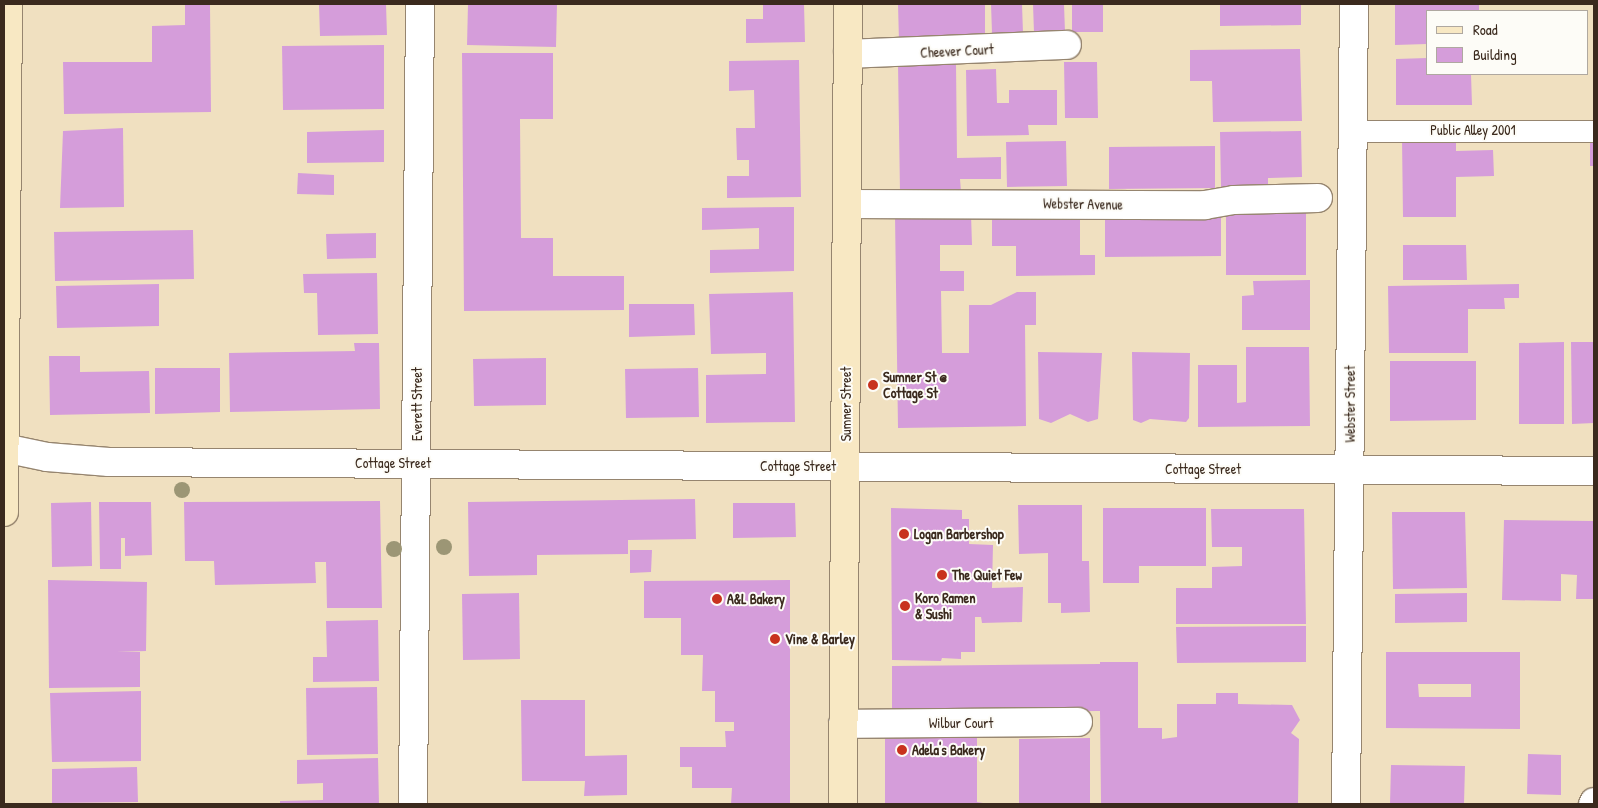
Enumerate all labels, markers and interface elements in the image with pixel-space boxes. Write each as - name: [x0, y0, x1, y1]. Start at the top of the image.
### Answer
- legend: [1426, 10, 1588, 75]
- text: Road: [1473, 19, 1498, 40]
- street label: Cheever Court: [920, 41, 994, 61]
- text: Building: [1473, 44, 1517, 65]
- street label: Public Alley 2001: [1430, 122, 1516, 138]
- street label: Webster Avenue: [1043, 195, 1123, 213]
- street label: Webster Street: [1342, 366, 1358, 442]
- street label: Everett Street: [409, 367, 425, 441]
- street label: Sumner Street: [838, 367, 854, 441]
- place label: Sumner St @ Cottage St: [883, 369, 947, 402]
- marker: Sumner St @ Cottage St: [867, 379, 879, 391]
- street label: Cottage Street: [355, 455, 431, 471]
- street label: Cottage Street: [760, 458, 836, 474]
- street label: Cottage Street: [1165, 461, 1241, 477]
- place label: Logan Barbershop: [914, 526, 1004, 542]
- marker: Logan Barbershop: [898, 528, 910, 540]
- place label: The Quiet Few: [952, 567, 1022, 583]
- marker: The Quiet Few: [936, 569, 948, 581]
- place label: Koro Ramen & Sushi: [915, 590, 975, 622]
- place label: A&L Bakery: [727, 591, 785, 607]
- marker: A&L Bakery: [711, 593, 723, 605]
- marker: Koro Ramen & Sushi: [899, 600, 911, 612]
- place label: Vine & Barley: [785, 631, 855, 647]
- marker: Vine & Barley: [769, 633, 781, 645]
- street label: Wilbur Court: [929, 715, 993, 731]
- place label: Adela's Bakery: [912, 742, 985, 758]
- marker: Adela's Bakery: [896, 744, 908, 756]

